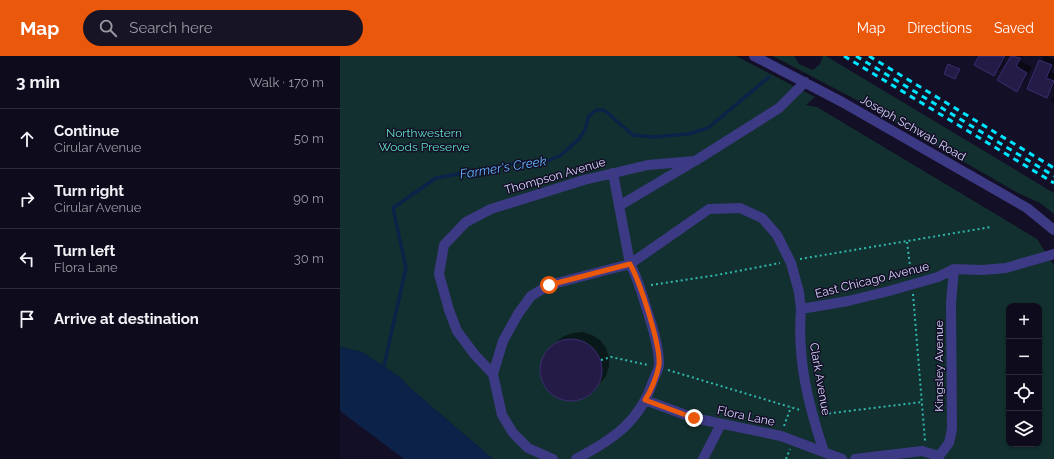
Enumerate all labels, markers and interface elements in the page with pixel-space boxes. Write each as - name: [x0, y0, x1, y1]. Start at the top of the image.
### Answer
- search box: [83, 10, 363, 46]
- text: Map: [20, 17, 59, 39]
- icon: search: [97, 17, 119, 39]
- text: Search here: [129, 19, 213, 37]
- text: Map: [857, 20, 885, 36]
- text: Directions: [907, 20, 972, 36]
- text: Saved: [994, 20, 1034, 36]
- text: 3 min: [16, 72, 60, 92]
- text: Walk · 170 m: [249, 75, 324, 90]
- street label: Joseph Schwab Road: [858, 92, 968, 164]
- text: Continue: [54, 122, 119, 140]
- park label: Northwestern Woods Preserve: [378, 126, 470, 154]
- icon: ahead: [16, 128, 38, 150]
- text: 50 m: [294, 131, 324, 146]
- text: Cirular Avenue: [54, 140, 141, 155]
- water label: Farmer's Creek: [459, 153, 548, 182]
- street label: Thompson Avenue: [503, 155, 607, 197]
- text: Turn right: [54, 182, 124, 200]
- icon: right: [16, 188, 38, 210]
- text: 90 m: [293, 191, 324, 206]
- text: Cirular Avenue: [54, 200, 141, 215]
- text: Turn left: [54, 242, 115, 260]
- icon: left: [16, 248, 38, 270]
- text: 30 m: [294, 251, 324, 266]
- street label: East Chicago Avenue: [814, 259, 930, 301]
- text: Flora Lane: [54, 260, 118, 275]
- route start: [540, 276, 558, 294]
- map controls: [1006, 303, 1042, 447]
- button: +: [1006, 303, 1042, 339]
- icon: arrive: [16, 308, 38, 330]
- text: Arrive at destination: [54, 310, 199, 328]
- street label: Kingsley Avenue: [932, 320, 946, 412]
- button: −: [1006, 339, 1042, 375]
- street label: Clark Avenue: [807, 342, 833, 416]
- button: locate: [1006, 375, 1042, 411]
- street label: Flora Lane: [716, 403, 776, 429]
- route end: [685, 409, 703, 427]
- button: layers: [1006, 411, 1042, 447]

